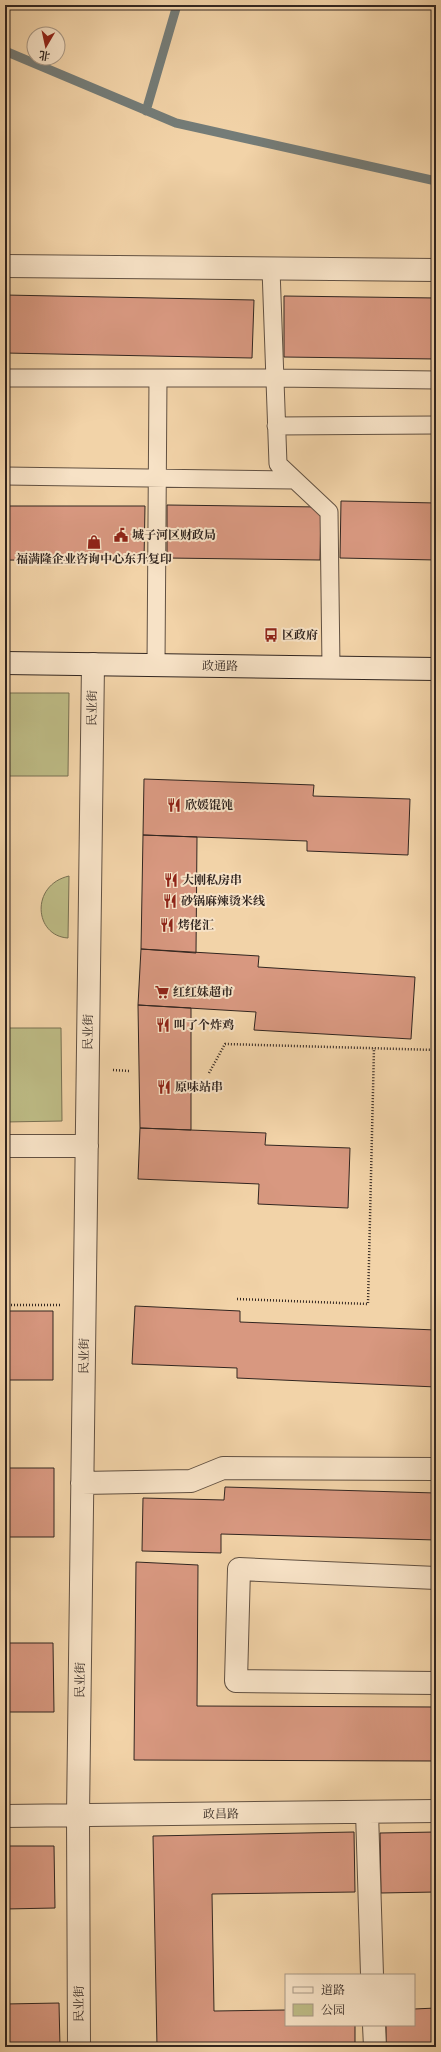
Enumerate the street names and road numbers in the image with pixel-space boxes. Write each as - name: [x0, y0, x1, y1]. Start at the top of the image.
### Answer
- street label: 政通路: [202, 658, 238, 674]
- street label: 民业街: [84, 689, 100, 726]
- street label: 民业街: [80, 1013, 96, 1050]
- street label: 民业街: [76, 1337, 92, 1374]
- street label: 民业街: [72, 1661, 88, 1698]
- street label: 政昌路: [203, 1806, 239, 1822]
- street label: 民业街: [71, 1985, 87, 2022]

